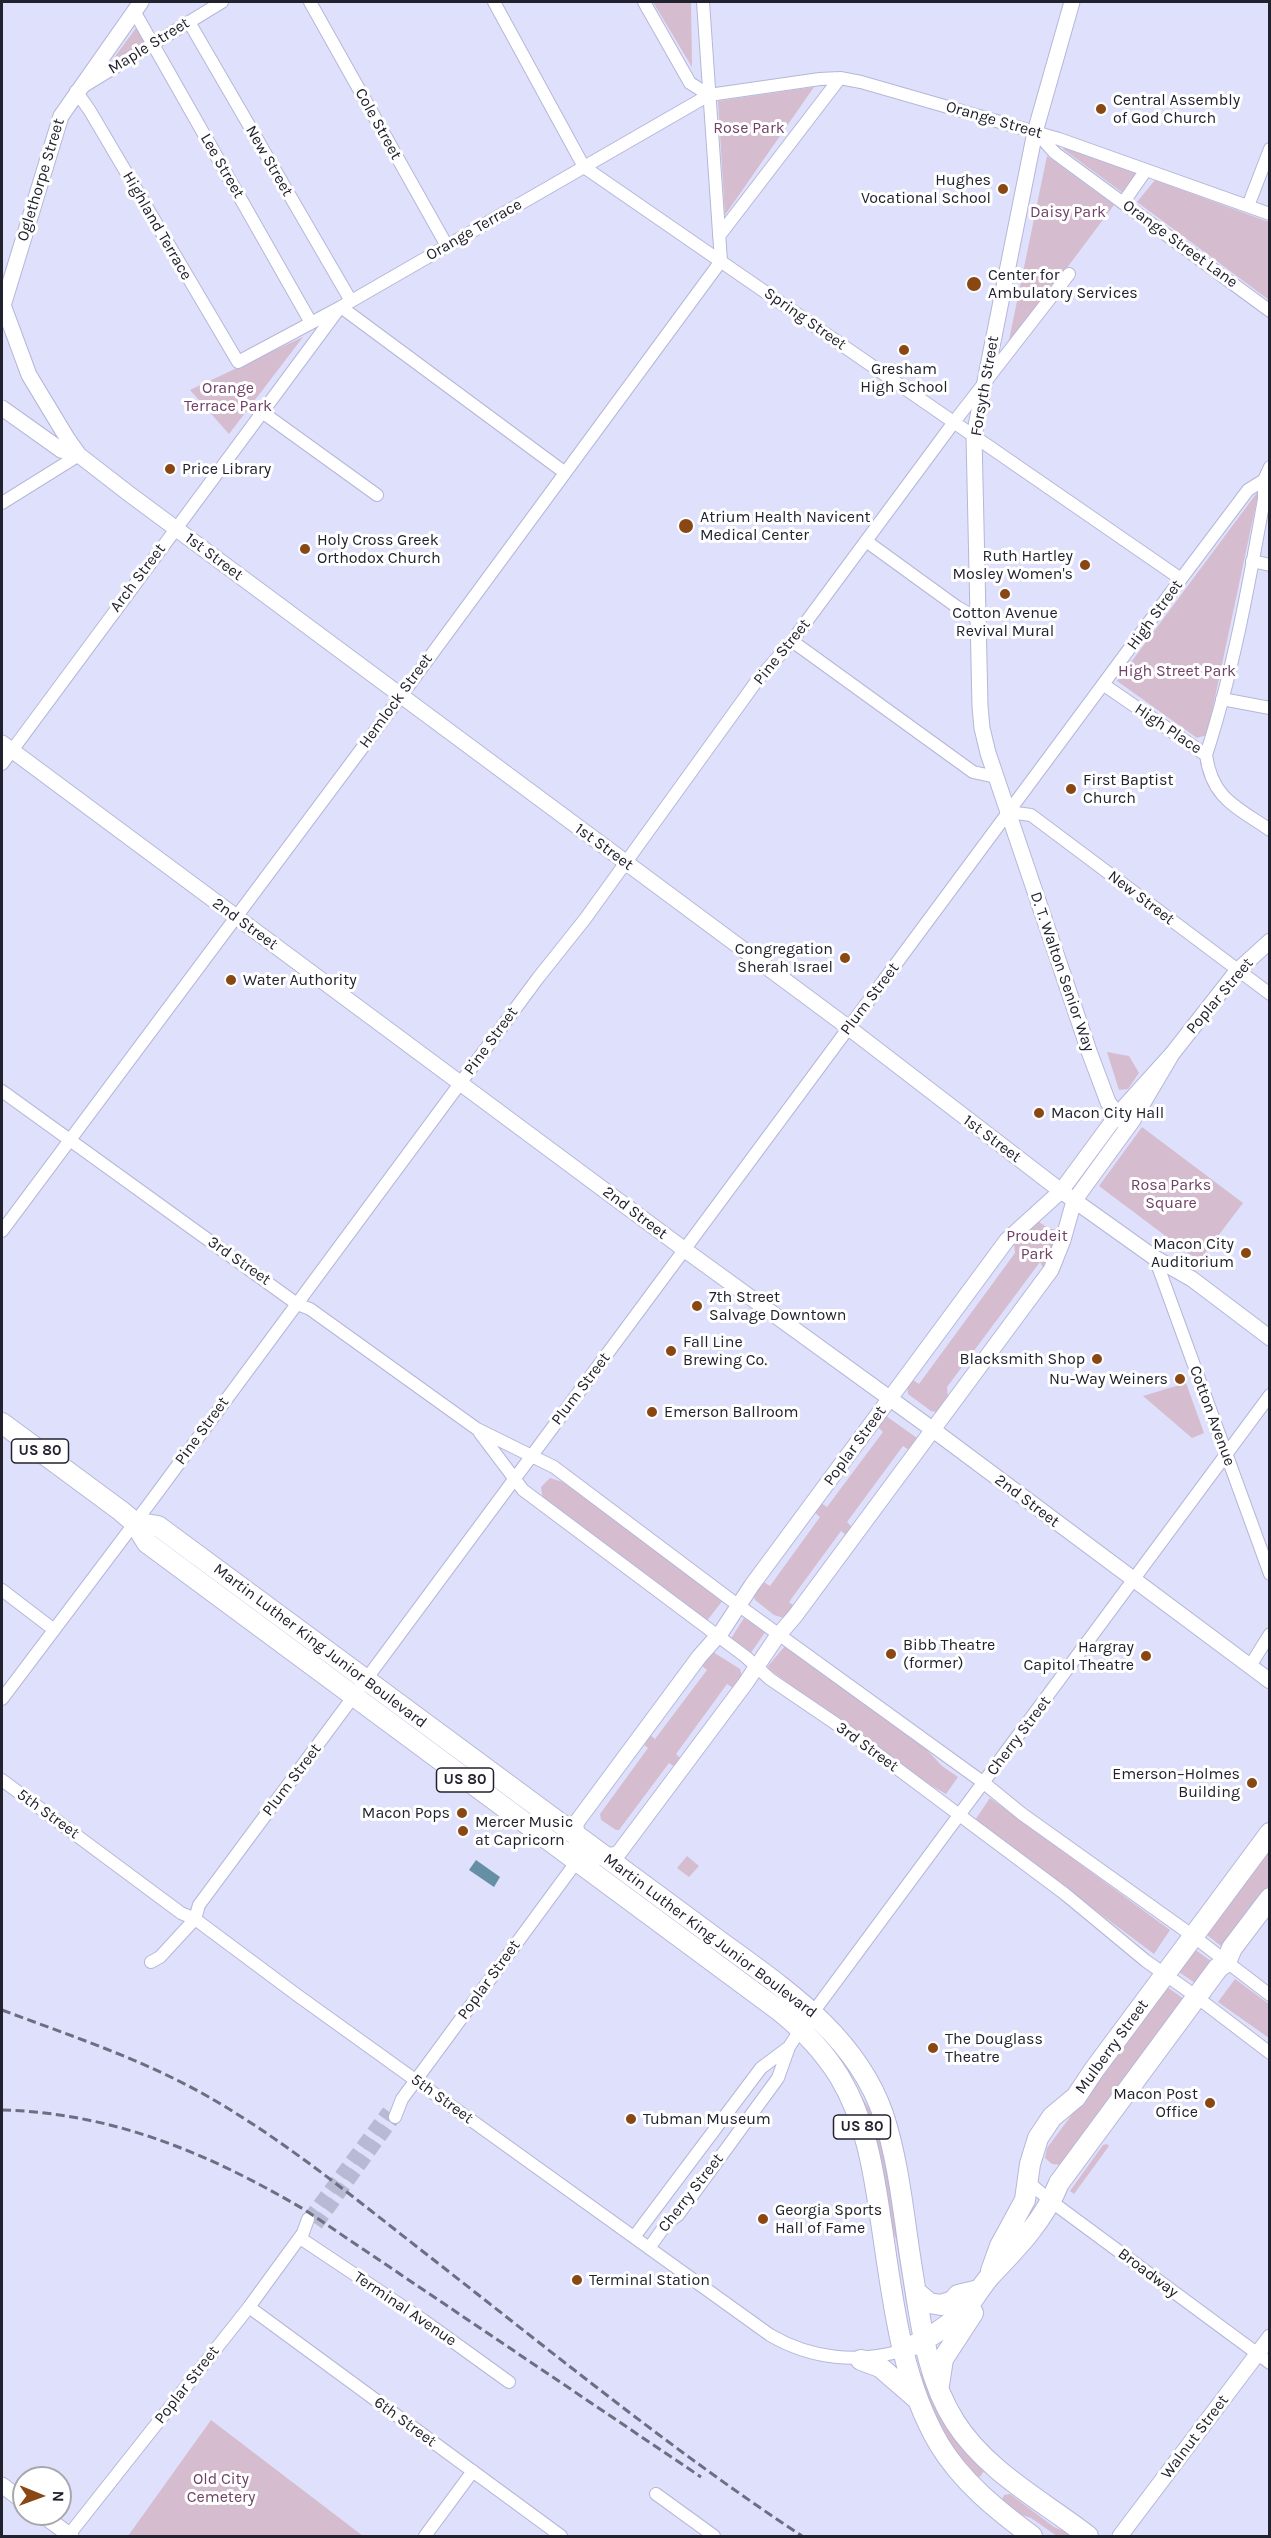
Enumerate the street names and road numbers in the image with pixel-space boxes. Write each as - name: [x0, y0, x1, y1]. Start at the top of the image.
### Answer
- street label: Maple Street: [105, 13, 193, 79]
- street label: Cole Street: [350, 85, 406, 163]
- street label: Orange Street: [944, 97, 1044, 143]
- street label: Oglethorpe Street: [13, 116, 69, 244]
- street label: New Street: [241, 122, 297, 200]
- street label: Lee Street: [196, 130, 248, 202]
- street label: Highland Terrace: [118, 168, 196, 284]
- street label: Orange Terrace: [423, 195, 525, 265]
- street label: Orange Street Lane: [1119, 196, 1241, 292]
- street label: Spring Street: [760, 284, 850, 354]
- street label: Forsyth Street: [967, 334, 1003, 438]
- street label: 1st Street: [181, 529, 247, 585]
- street label: Arch Street: [106, 540, 170, 616]
- street label: High Street: [1123, 576, 1187, 654]
- street label: Pine Street: [750, 615, 814, 689]
- street label: Hemlock Street: [355, 650, 437, 752]
- street label: High Place: [1131, 700, 1205, 758]
- street label: 1st Street: [571, 819, 637, 875]
- street label: New Street: [1104, 867, 1178, 929]
- street label: D. T. Walton Senior Way: [1026, 890, 1098, 1054]
- street label: 2nd Street: [209, 894, 281, 954]
- street label: Poplar Street: [1183, 954, 1257, 1038]
- street label: Plum Street: [837, 959, 903, 1039]
- street label: Pine Street: [460, 1003, 522, 1079]
- street label: 1st Street: [959, 1111, 1025, 1167]
- street label: 2nd Street: [599, 1182, 671, 1244]
- street label: 3rd Street: [204, 1232, 274, 1290]
- street label: Plum Street: [548, 1349, 614, 1429]
- street label: Cotton Avenue: [1185, 1363, 1239, 1469]
- street label: Pine Street: [171, 1393, 233, 1469]
- street label: Poplar Street: [820, 1402, 890, 1490]
- road number: US 80: [12, 1439, 68, 1463]
- street label: 2nd Street: [991, 1470, 1063, 1532]
- street label: Martin Luther King Junior Boulevard: [210, 1559, 430, 1733]
- street label: Cherry Street: [983, 1693, 1055, 1779]
- street label: 3rd Street: [832, 1718, 902, 1776]
- street label: Plum Street: [259, 1740, 325, 1820]
- road number: US 80: [436, 1768, 494, 1792]
- street label: 5th Street: [13, 1785, 83, 1843]
- street label: Martin Luther King Junior Boulevard: [600, 1849, 820, 2023]
- street label: Poplar Street: [454, 1936, 524, 2024]
- street label: Mulberry Street: [1071, 1996, 1153, 2098]
- street label: 5th Street: [407, 2070, 477, 2128]
- road number: US 80: [834, 2115, 890, 2139]
- street label: Cherry Street: [654, 2150, 728, 2236]
- street label: Broadway: [1114, 2244, 1182, 2302]
- street label: Terminal Avenue: [350, 2268, 460, 2350]
- street label: Poplar Street: [151, 2342, 223, 2428]
- street label: Walnut Street: [1157, 2391, 1233, 2483]
- street label: 6th Street: [370, 2393, 440, 2451]

